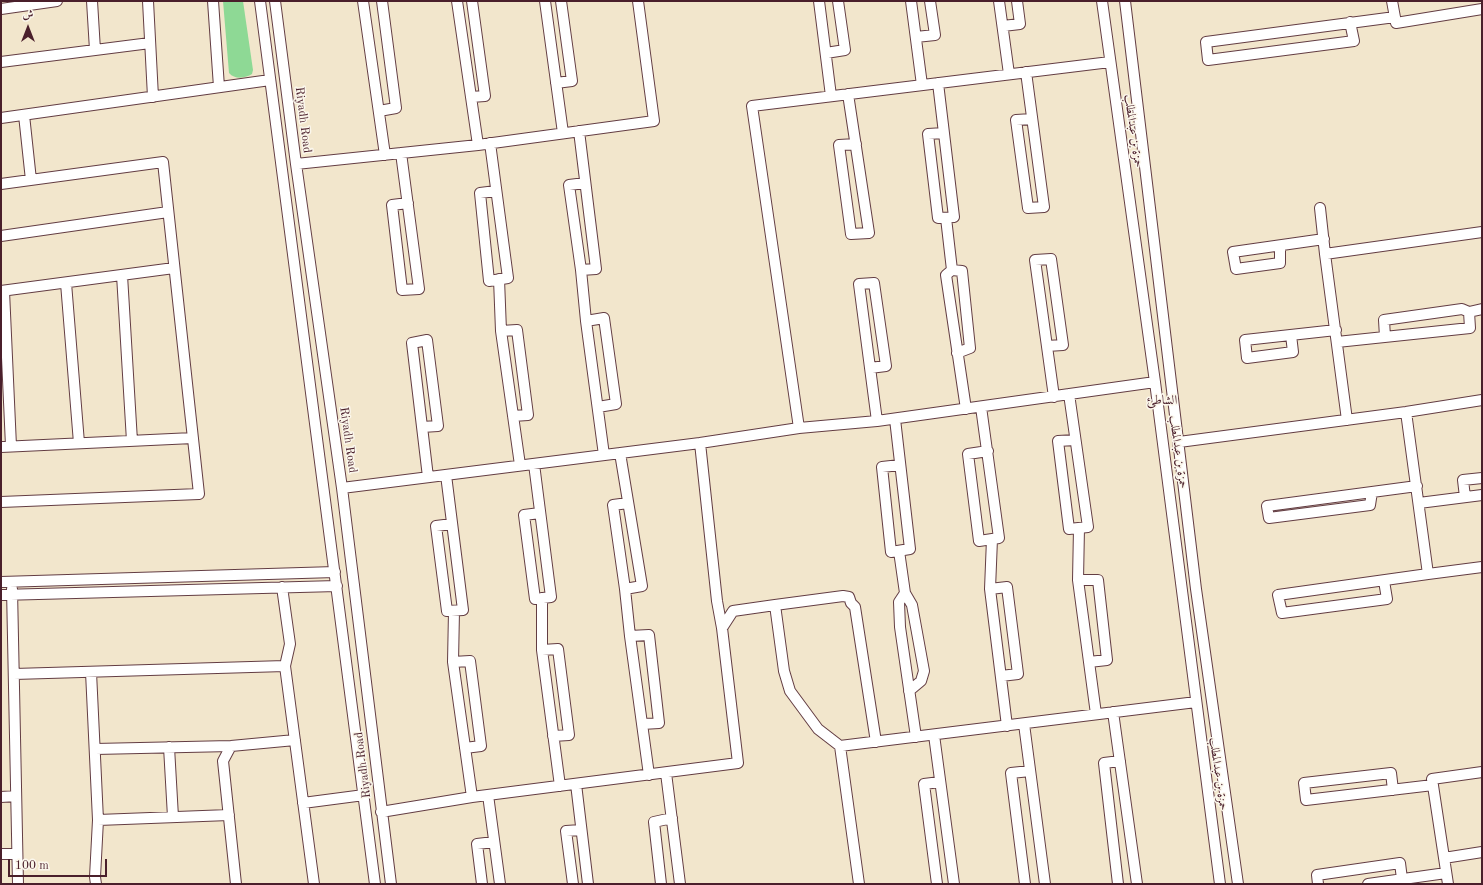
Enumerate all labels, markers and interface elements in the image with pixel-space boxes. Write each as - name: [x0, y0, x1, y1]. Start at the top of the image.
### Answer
- north arrow: [8, 8, 48, 48]
- text: ش: [23, 10, 33, 21]
- street label: Riyadh Road: [292, 86, 314, 154]
- street label: حمزة بن عبدالمطلب: [1121, 93, 1145, 169]
- district label: الشاطئ: [1147, 393, 1177, 409]
- street label: Riyadh Road: [336, 406, 360, 474]
- street label: حمزة بن عبدالمطلب: [1166, 414, 1190, 490]
- street label: Riyadh Road: [352, 731, 374, 799]
- street label: حمزة بن عبدالمطلب: [1206, 736, 1230, 812]
- scale bar: [10, 851, 109, 877]
- text: 100 m: [15, 860, 49, 872]

